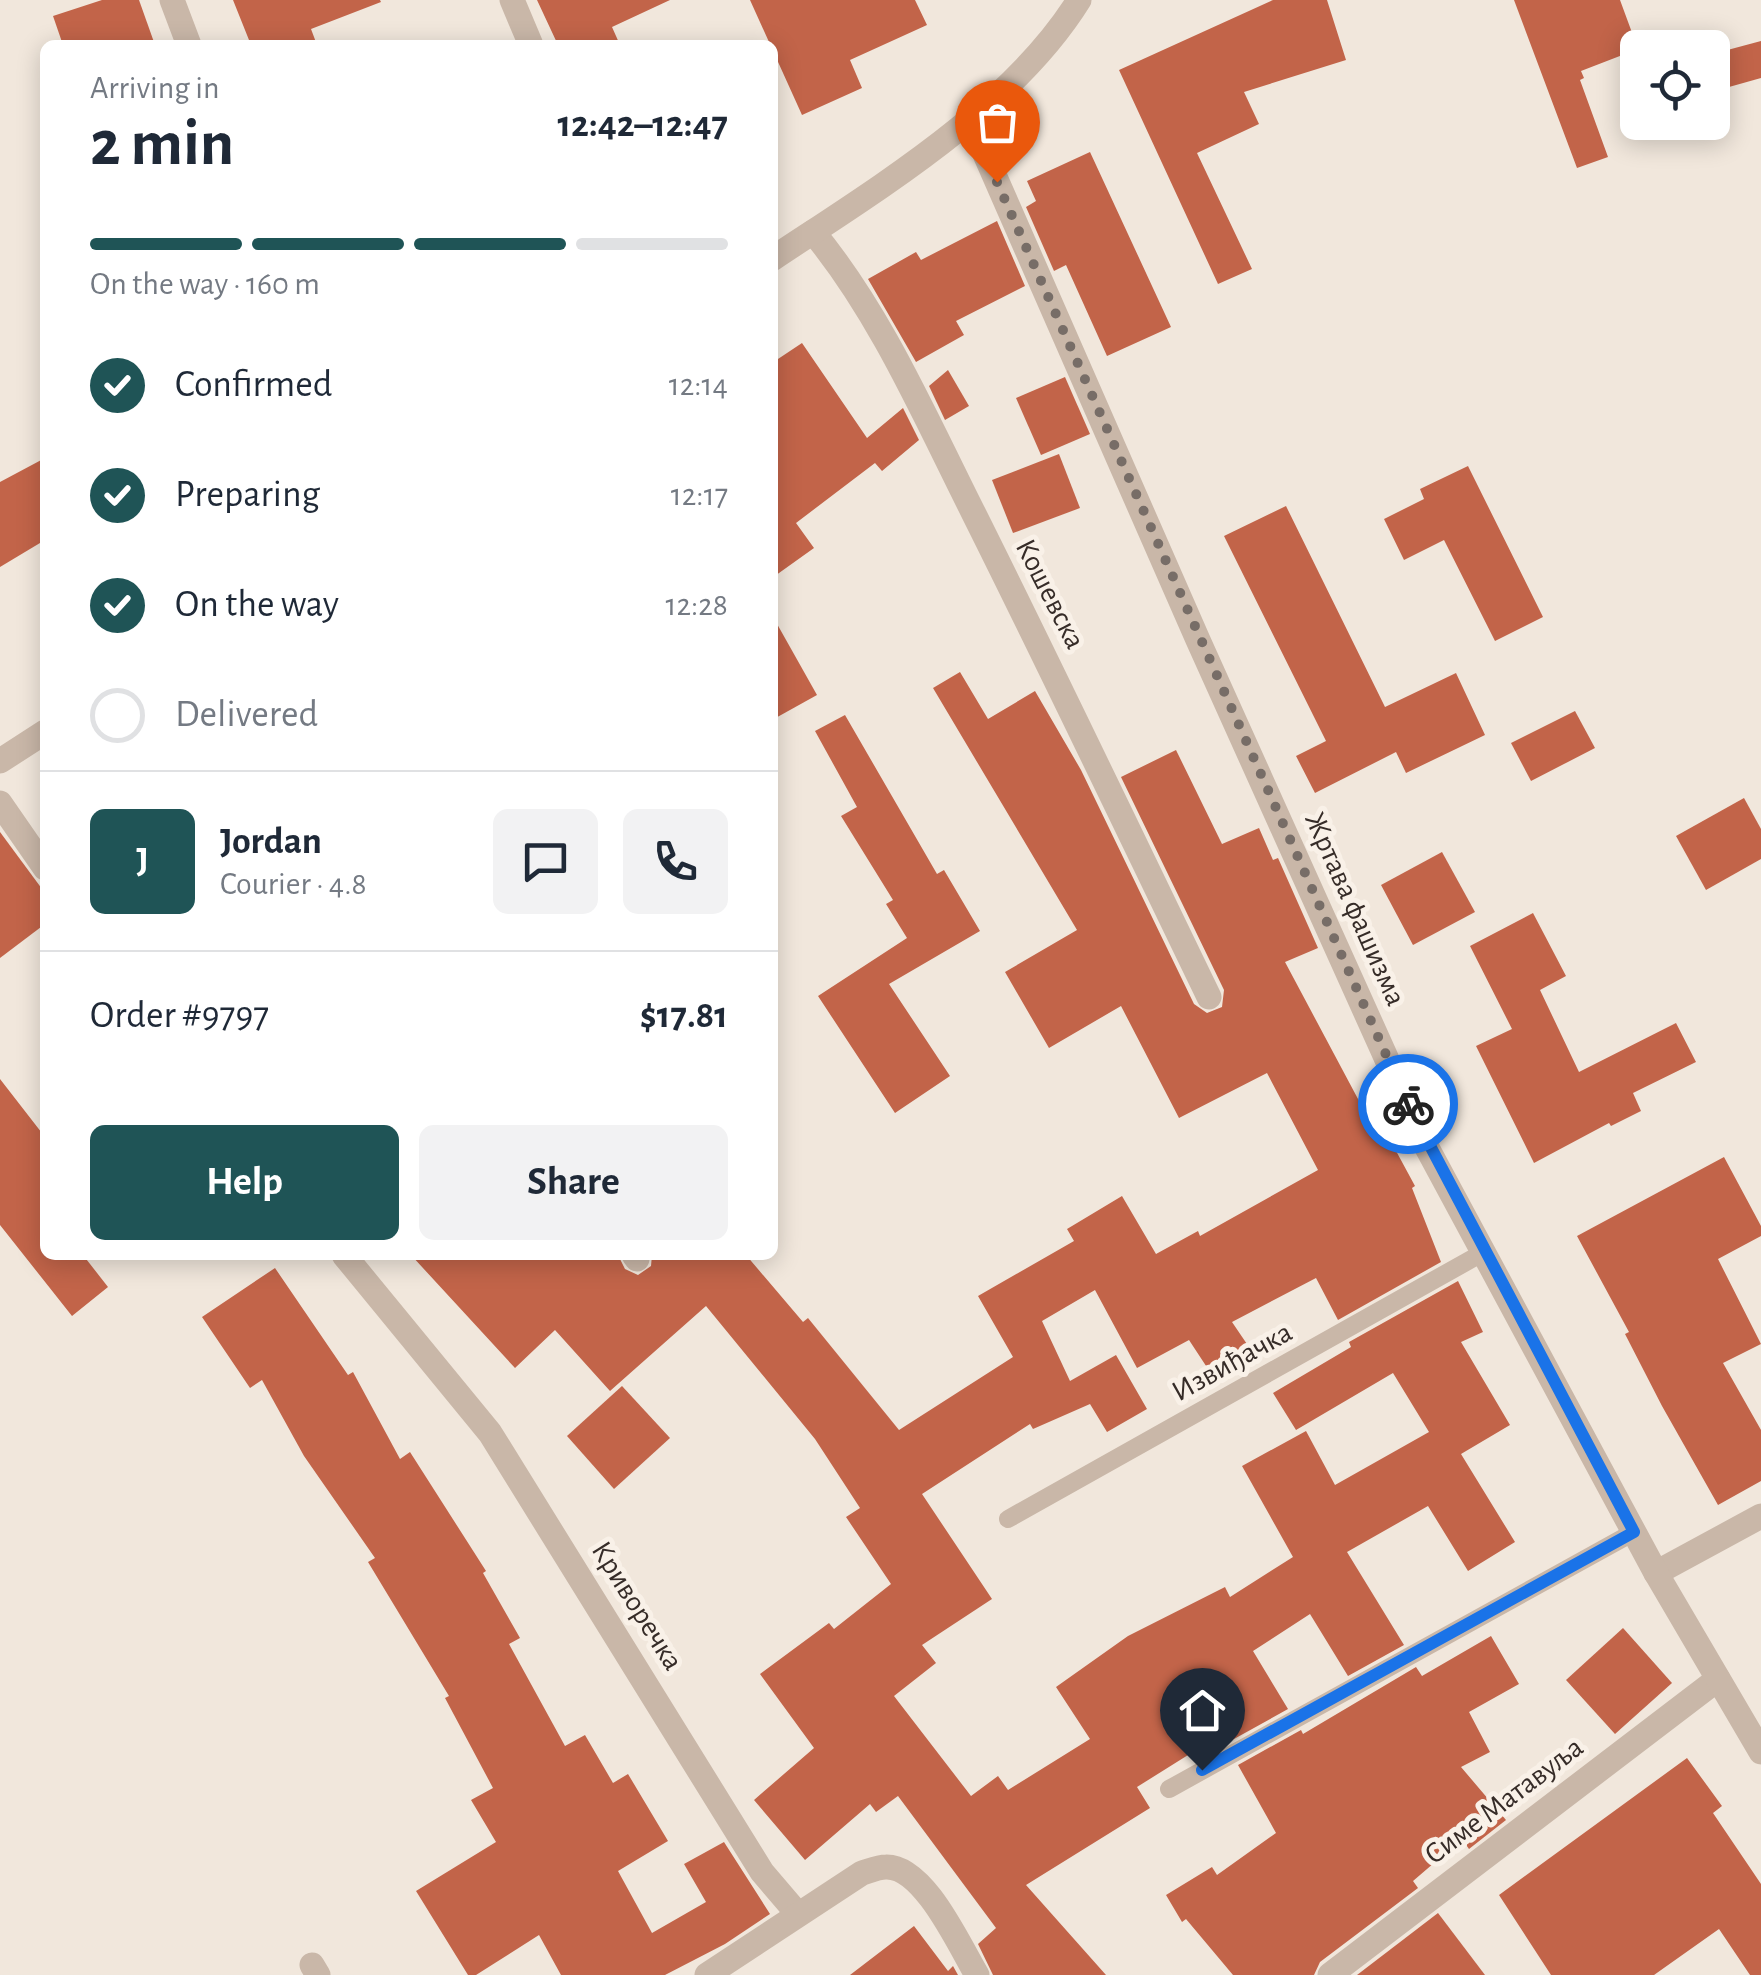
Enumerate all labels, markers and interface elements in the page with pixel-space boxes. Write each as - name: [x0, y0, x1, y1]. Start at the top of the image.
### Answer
- map controls: [1620, 30, 1730, 140]
- button: locate: [1620, 30, 1730, 140]
- text: Arriving in: [90, 72, 219, 104]
- pin: [955, 80, 1040, 183]
- icon: bag: [970, 95, 1025, 150]
- text: 12:42–12:47: [557, 106, 728, 144]
- text: 2 min: [90, 112, 234, 177]
- text: On the way · 160 m: [90, 268, 320, 300]
- icon: check: [90, 358, 145, 413]
- text: Confirmed: [175, 366, 332, 404]
- text: 12:14: [669, 369, 728, 401]
- icon: check: [90, 468, 145, 523]
- text: Preparing: [175, 476, 320, 514]
- text: 12:17: [671, 479, 728, 511]
- street label: Кошевска: [1010, 534, 1090, 654]
- icon: check: [90, 578, 145, 633]
- text: On the way: [175, 586, 339, 624]
- text: 12:28: [665, 589, 728, 621]
- text: Delivered: [175, 696, 318, 734]
- street label: Жртава фашизма: [1299, 808, 1411, 1010]
- button: chat: [493, 809, 598, 914]
- button: phone: [623, 809, 728, 914]
- text: Jordan: [220, 823, 322, 861]
- text: J: [136, 842, 149, 880]
- text: Courier · 4.8: [220, 868, 367, 900]
- text: Order #9797: [90, 997, 269, 1035]
- text: $17.81: [640, 997, 728, 1035]
- courier: [1358, 1054, 1458, 1154]
- icon: bike: [1381, 1077, 1436, 1132]
- button: Help: [90, 1125, 399, 1240]
- button: Share: [419, 1125, 728, 1240]
- street label: Извиђачка: [1167, 1317, 1297, 1407]
- street label: Криворечка: [586, 1536, 688, 1676]
- pin: [1160, 1668, 1245, 1771]
- icon: home: [1175, 1683, 1230, 1738]
- street label: Симе Матавуља: [1419, 1732, 1589, 1870]

